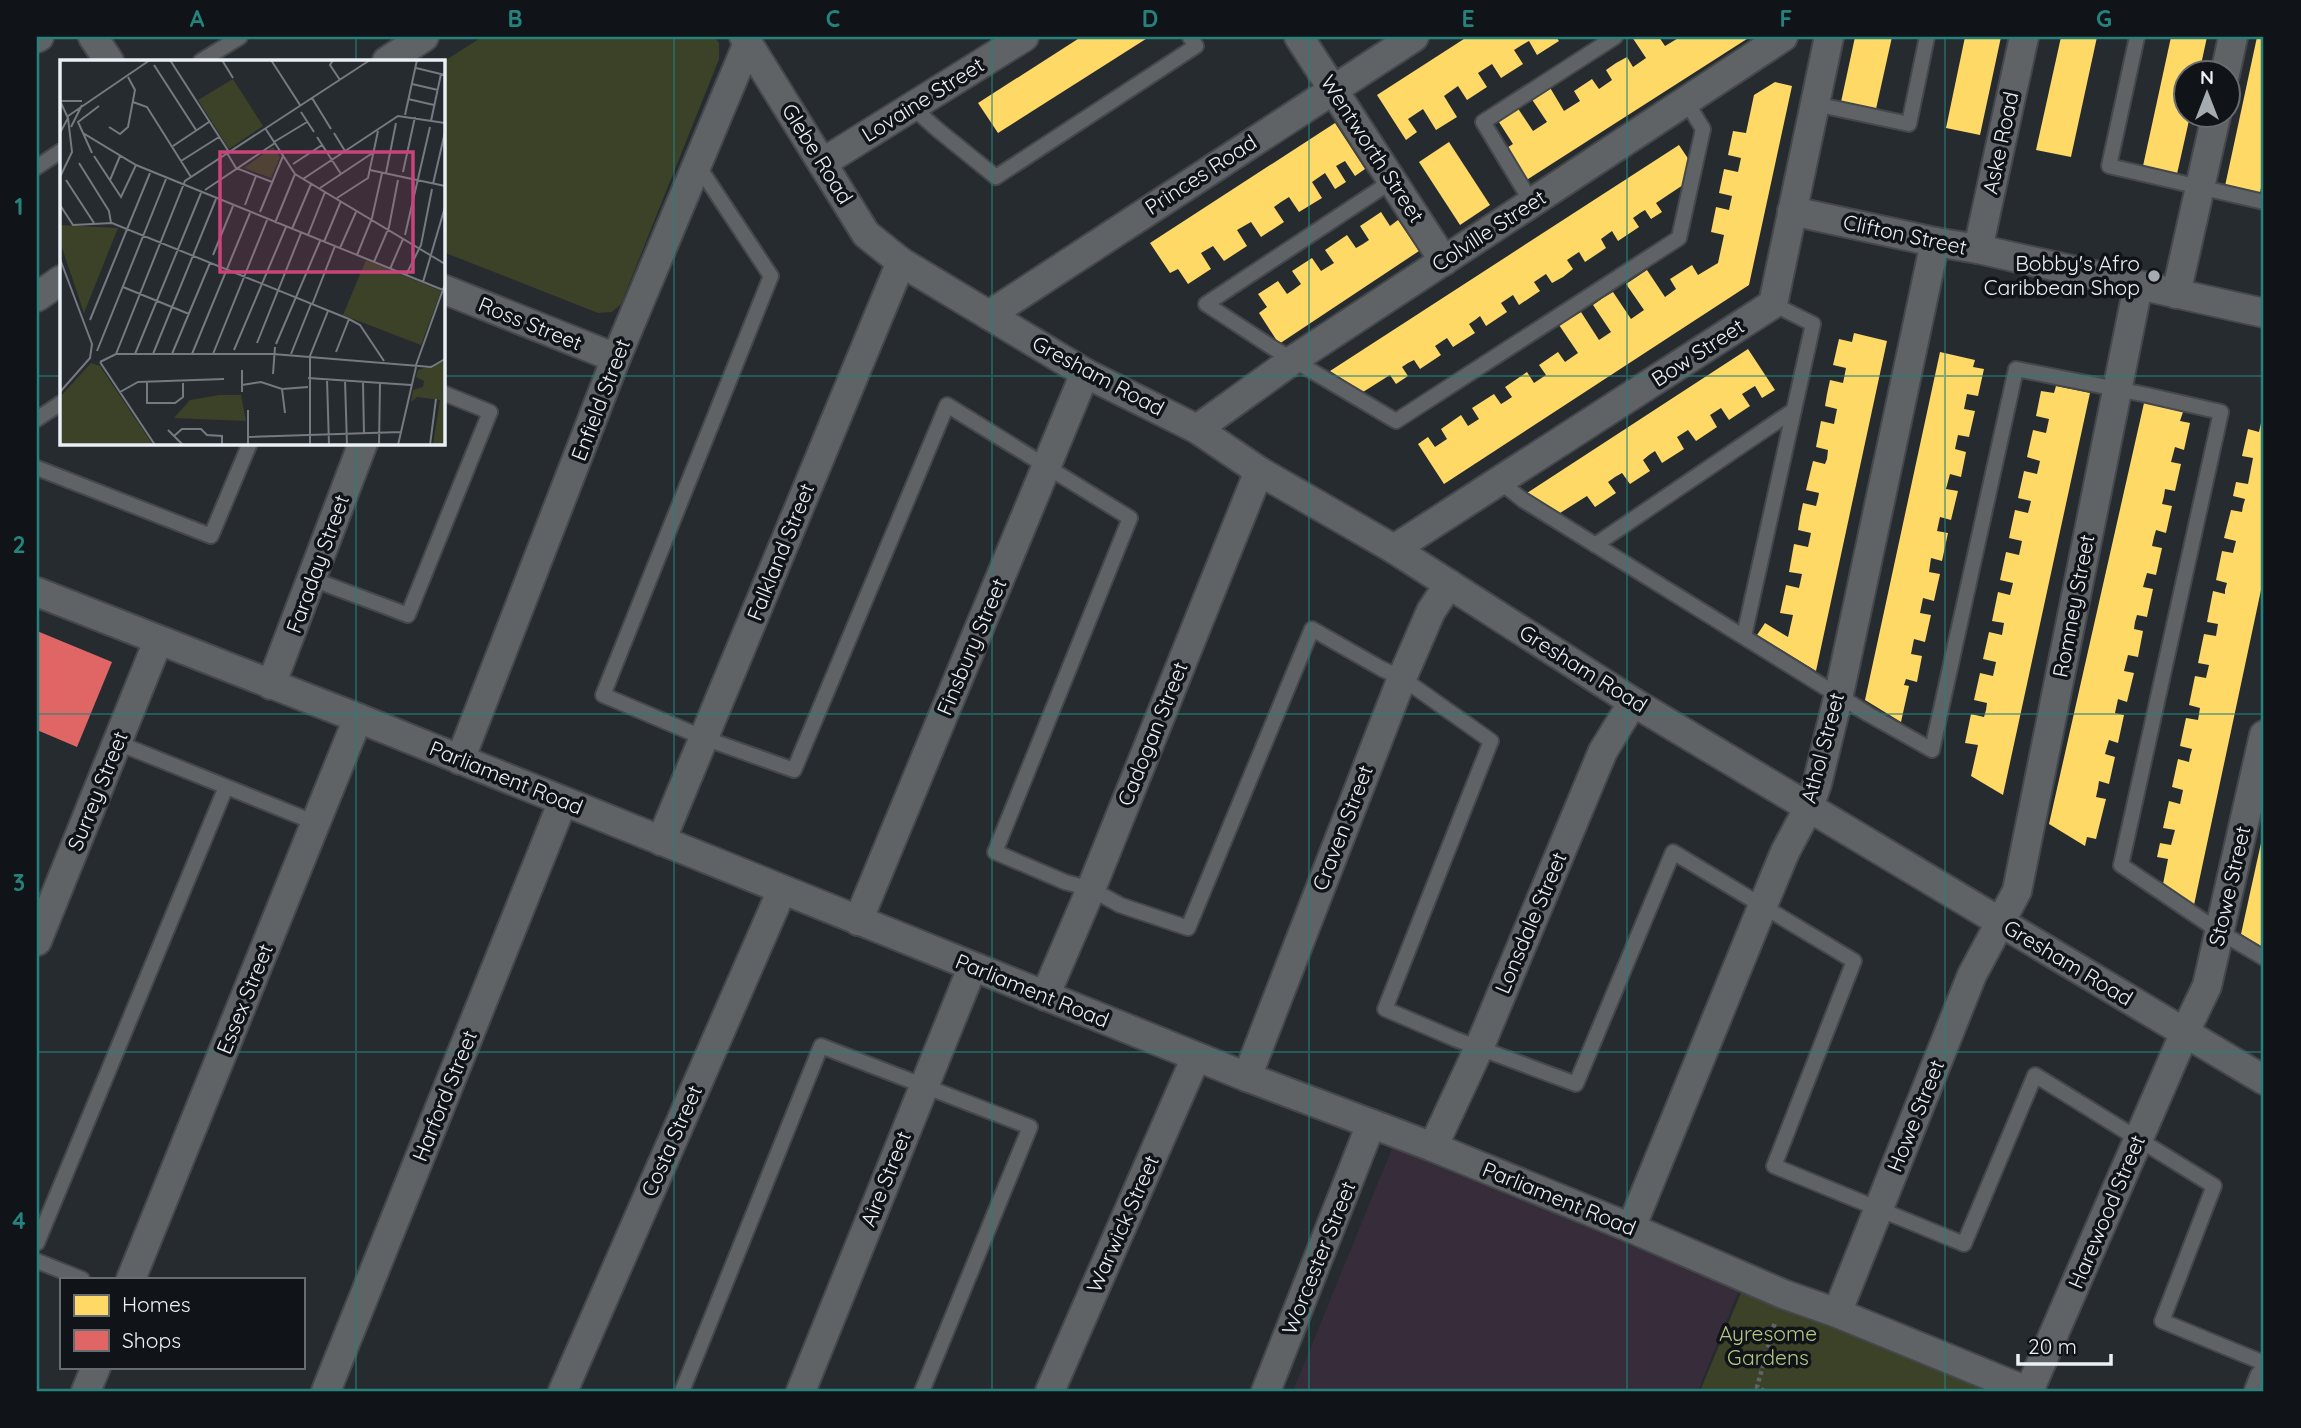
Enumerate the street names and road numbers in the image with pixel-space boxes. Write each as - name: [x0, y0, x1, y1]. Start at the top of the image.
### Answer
- street label: Lovaine Street: [857, 51, 988, 147]
- street label: Wentworth Street: [1315, 70, 1430, 227]
- street label: Aske Road: [1977, 89, 2024, 196]
- street label: Glebe Road: [777, 98, 859, 208]
- street label: Princes Road: [1140, 128, 1261, 220]
- street label: Colville Street: [1427, 184, 1550, 277]
- street label: Clifton Street: [1841, 208, 1969, 260]
- street label: Ross Street: [475, 291, 586, 356]
- street label: Bow Street: [1646, 313, 1749, 392]
- street label: Gresham Road: [1028, 329, 1169, 421]
- street label: Enfield Street: [565, 335, 635, 464]
- street label: Falkland Street: [741, 479, 819, 624]
- street label: Faraday Street: [280, 491, 354, 636]
- street label: Romney Street: [2046, 532, 2100, 679]
- street label: Finsbury Street: [931, 574, 1012, 719]
- street label: Gresham Road: [1515, 619, 1652, 718]
- street label: Cadogan Street: [1111, 658, 1193, 809]
- street label: Athol Street: [1795, 690, 1849, 806]
- street label: Surrey Street: [61, 727, 133, 854]
- street label: Parliament Road: [426, 734, 587, 820]
- street label: Craven Street: [1306, 761, 1378, 894]
- street label: Stowe Street: [2203, 823, 2255, 948]
- street label: Lonsdale Street: [1489, 848, 1572, 997]
- street label: Gresham Road: [1999, 914, 2138, 1011]
- street label: Essex Street: [210, 940, 278, 1058]
- street label: Parliament Road: [952, 947, 1113, 1033]
- street label: Harford Street: [406, 1026, 482, 1165]
- street label: Howe Street: [1881, 1056, 1949, 1175]
- street label: Costa Street: [635, 1081, 707, 1200]
- street label: Aire Street: [854, 1127, 916, 1230]
- street label: Harewood Street: [2062, 1131, 2150, 1292]
- street label: Warwick Street: [1080, 1151, 1164, 1296]
- street label: Parliament Road: [1479, 1155, 1640, 1241]
- street label: Worcester Street: [1275, 1177, 1361, 1338]

